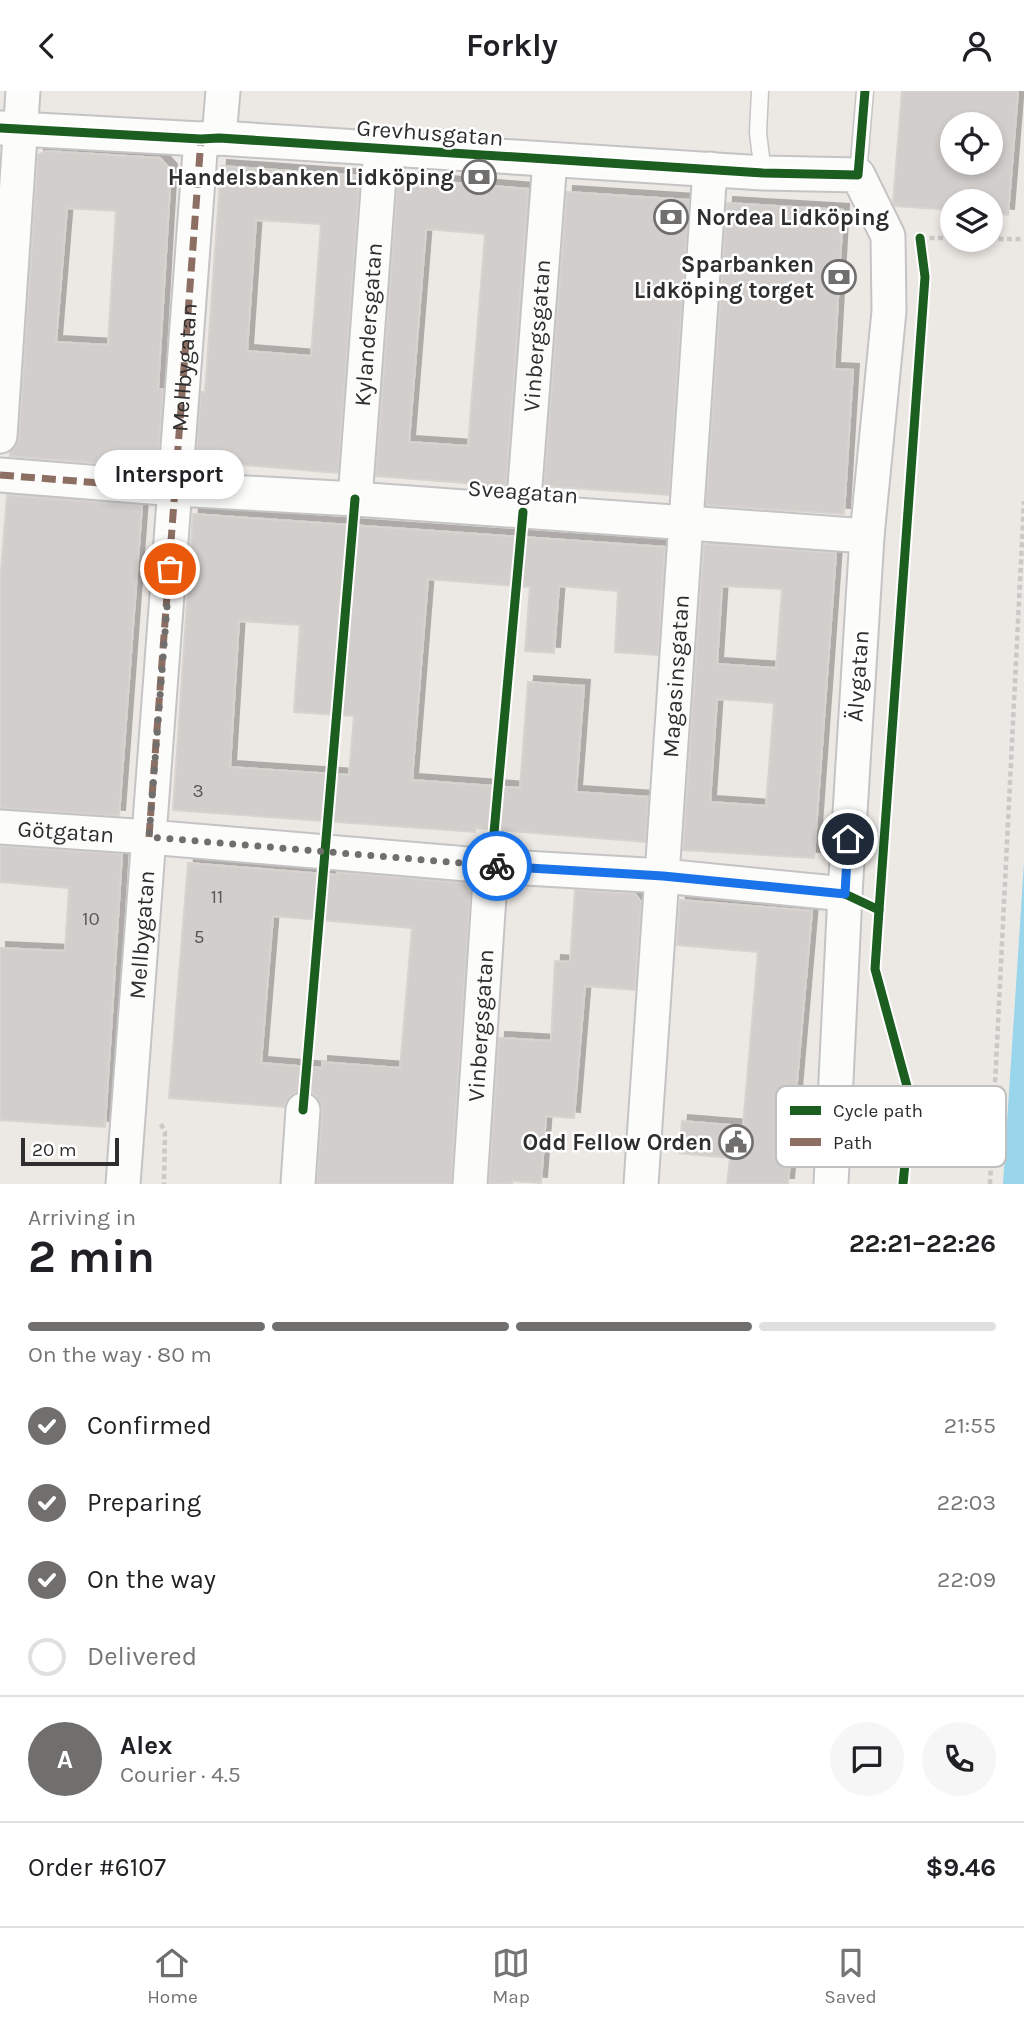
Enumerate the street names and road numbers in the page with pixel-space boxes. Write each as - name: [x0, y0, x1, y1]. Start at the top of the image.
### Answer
- street label: Grevhusgatan: [356, 114, 504, 152]
- street label: Kylandersgatan: [348, 241, 388, 407]
- street label: Vinbergsgatan: [517, 258, 556, 413]
- street label: Mellbygatan: [166, 302, 202, 433]
- street label: Sveagatan: [467, 475, 579, 509]
- street label: Magasinsgatan: [657, 594, 695, 759]
- street label: Älvgatan: [841, 629, 875, 723]
- street label: Götgatan: [17, 815, 115, 848]
- street label: Mellbygatan: [123, 869, 160, 1000]
- street label: Vinbergsgatan: [462, 948, 499, 1103]

